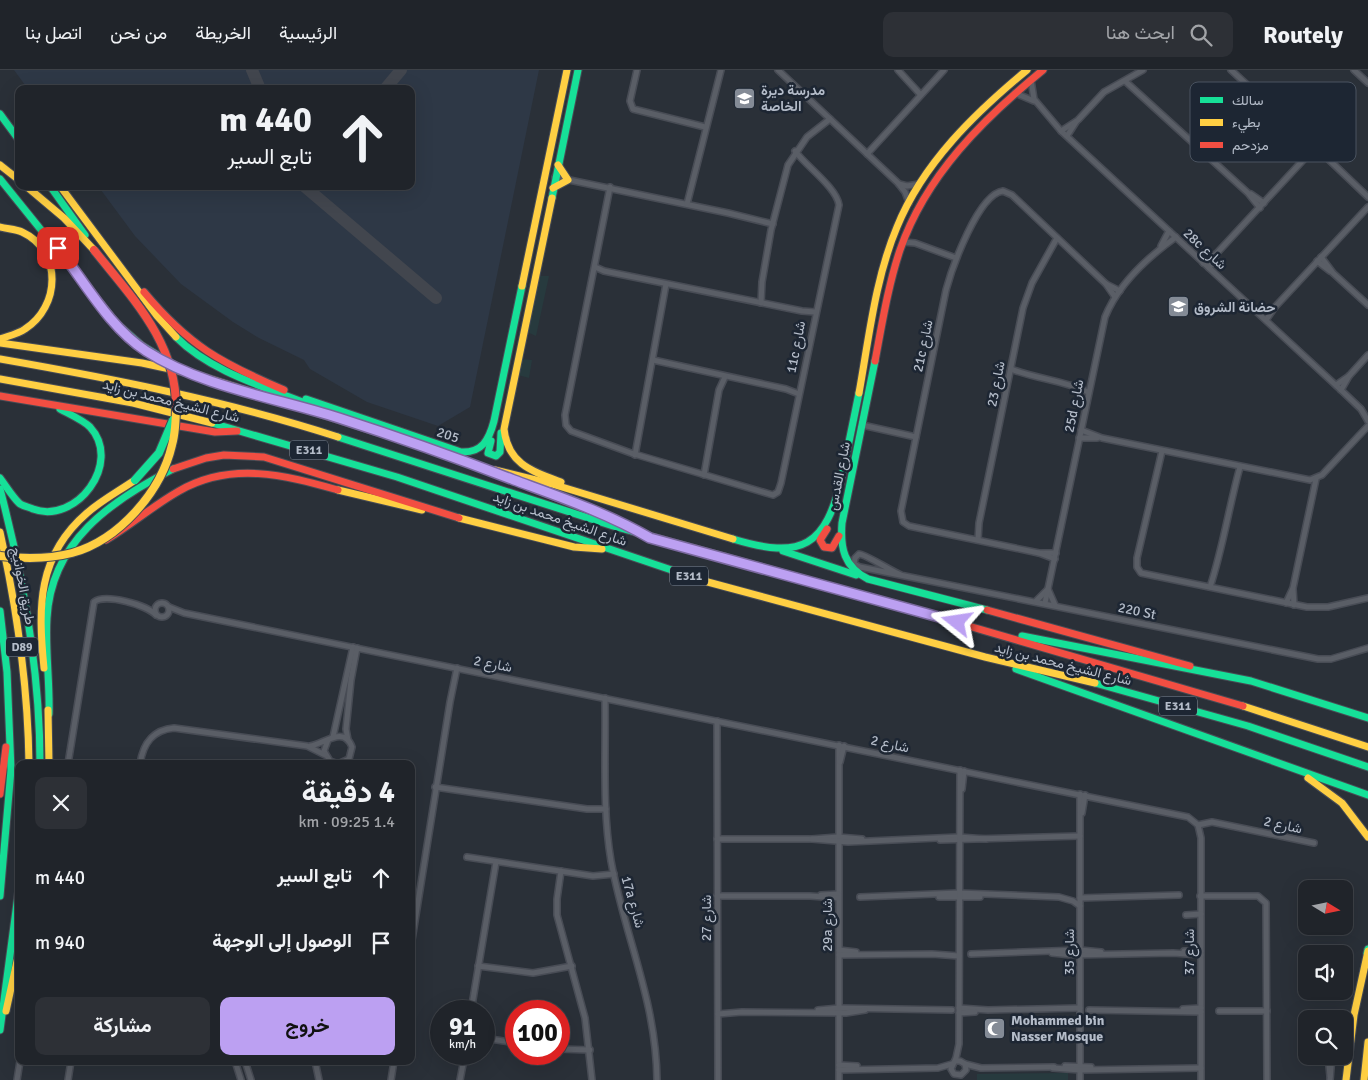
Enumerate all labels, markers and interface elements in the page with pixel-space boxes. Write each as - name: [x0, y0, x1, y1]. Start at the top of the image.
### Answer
- search box: [883, 12, 1233, 57]
- text: Routely: [1263, 20, 1343, 50]
- text: ابحث هنا: [1106, 21, 1175, 45]
- icon: search: [1187, 21, 1215, 49]
- text: اتصل بنا: [25, 22, 82, 44]
- text: من نحن: [110, 22, 167, 44]
- text: الخريطة: [195, 22, 251, 44]
- text: الرئيسية: [279, 22, 337, 44]
- place label: مدرسة ديرة الخاصة: [761, 82, 825, 115]
- legend: [1190, 82, 1356, 162]
- school or university icon: مدرسة ديرة الخاصة: [733, 86, 757, 110]
- text: سالك: [1232, 92, 1263, 109]
- text: 440 m: [219, 98, 312, 141]
- icon: ahead: [330, 105, 395, 170]
- text: بطيء: [1232, 114, 1260, 134]
- text: مزدحم: [1232, 137, 1269, 154]
- text: تابع السير: [227, 143, 312, 170]
- street label: 28c شارع: [1178, 225, 1230, 275]
- pin: [37, 227, 79, 269]
- icon: arrive: [44, 234, 72, 262]
- school or university icon: حضانة الشروق: [1166, 295, 1190, 319]
- place label: حضانة الشروق: [1194, 299, 1276, 316]
- street label: 21c شارع: [909, 318, 939, 374]
- street label: 11c شارع: [783, 319, 811, 375]
- street label: شارع 23: [983, 360, 1011, 409]
- street label: شارع الشيخ محمد بن زايد: [100, 376, 241, 428]
- street label: 25d شارع: [1061, 378, 1089, 434]
- street label: 205: [435, 423, 461, 447]
- road number: E311: [290, 440, 328, 460]
- street label: شارع القدس: [824, 440, 856, 512]
- street label: شارع الشيخ محمد بن زايد: [490, 488, 629, 552]
- street label: طريق الخوانيج: [5, 546, 39, 627]
- road number: E311: [670, 566, 708, 586]
- position arrow: [930, 595, 982, 647]
- street label: 220 St: [1116, 599, 1158, 623]
- road number: D89: [6, 638, 38, 656]
- street label: شارع الشيخ محمد بن زايد: [992, 639, 1133, 691]
- street label: شارع 2: [472, 652, 514, 678]
- road number: E311: [1159, 696, 1197, 716]
- street label: شارع 2: [869, 732, 911, 758]
- text: 4 دقيقة: [301, 774, 395, 811]
- button: close: [35, 777, 87, 829]
- text: 1.4 km · 09:25: [298, 812, 395, 832]
- street label: شارع 2: [1262, 813, 1304, 839]
- text: تابع السير: [277, 864, 352, 888]
- icon: ahead: [367, 864, 395, 892]
- text: 440 m: [35, 866, 85, 890]
- street label: 17a شارع: [616, 874, 649, 931]
- north arrow: [1298, 880, 1352, 935]
- map controls: [1298, 880, 1353, 1065]
- street label: شارع 27: [698, 895, 717, 941]
- street label: 29a شارع: [819, 898, 838, 952]
- text: الوصول إلى الوجهة: [212, 929, 352, 953]
- icon: arrive: [367, 929, 395, 957]
- street label: شارع 35: [1061, 929, 1080, 975]
- street label: شارع 37: [1181, 929, 1200, 975]
- text: 940 m: [35, 931, 85, 955]
- button: sound: [1298, 945, 1353, 1000]
- button: مشاركة: [35, 997, 210, 1055]
- button: خروج: [220, 997, 395, 1055]
- speed limit sign: 100: [505, 1000, 570, 1065]
- button: search: [1298, 1010, 1353, 1065]
- text: 91: [449, 1011, 476, 1042]
- place label: Mohammed bin Nasser Mosque: [1011, 1012, 1105, 1045]
- mosque icon: Mohammed bin Nasser Mosque: [983, 1016, 1007, 1040]
- text: km/h: [449, 1037, 476, 1052]

